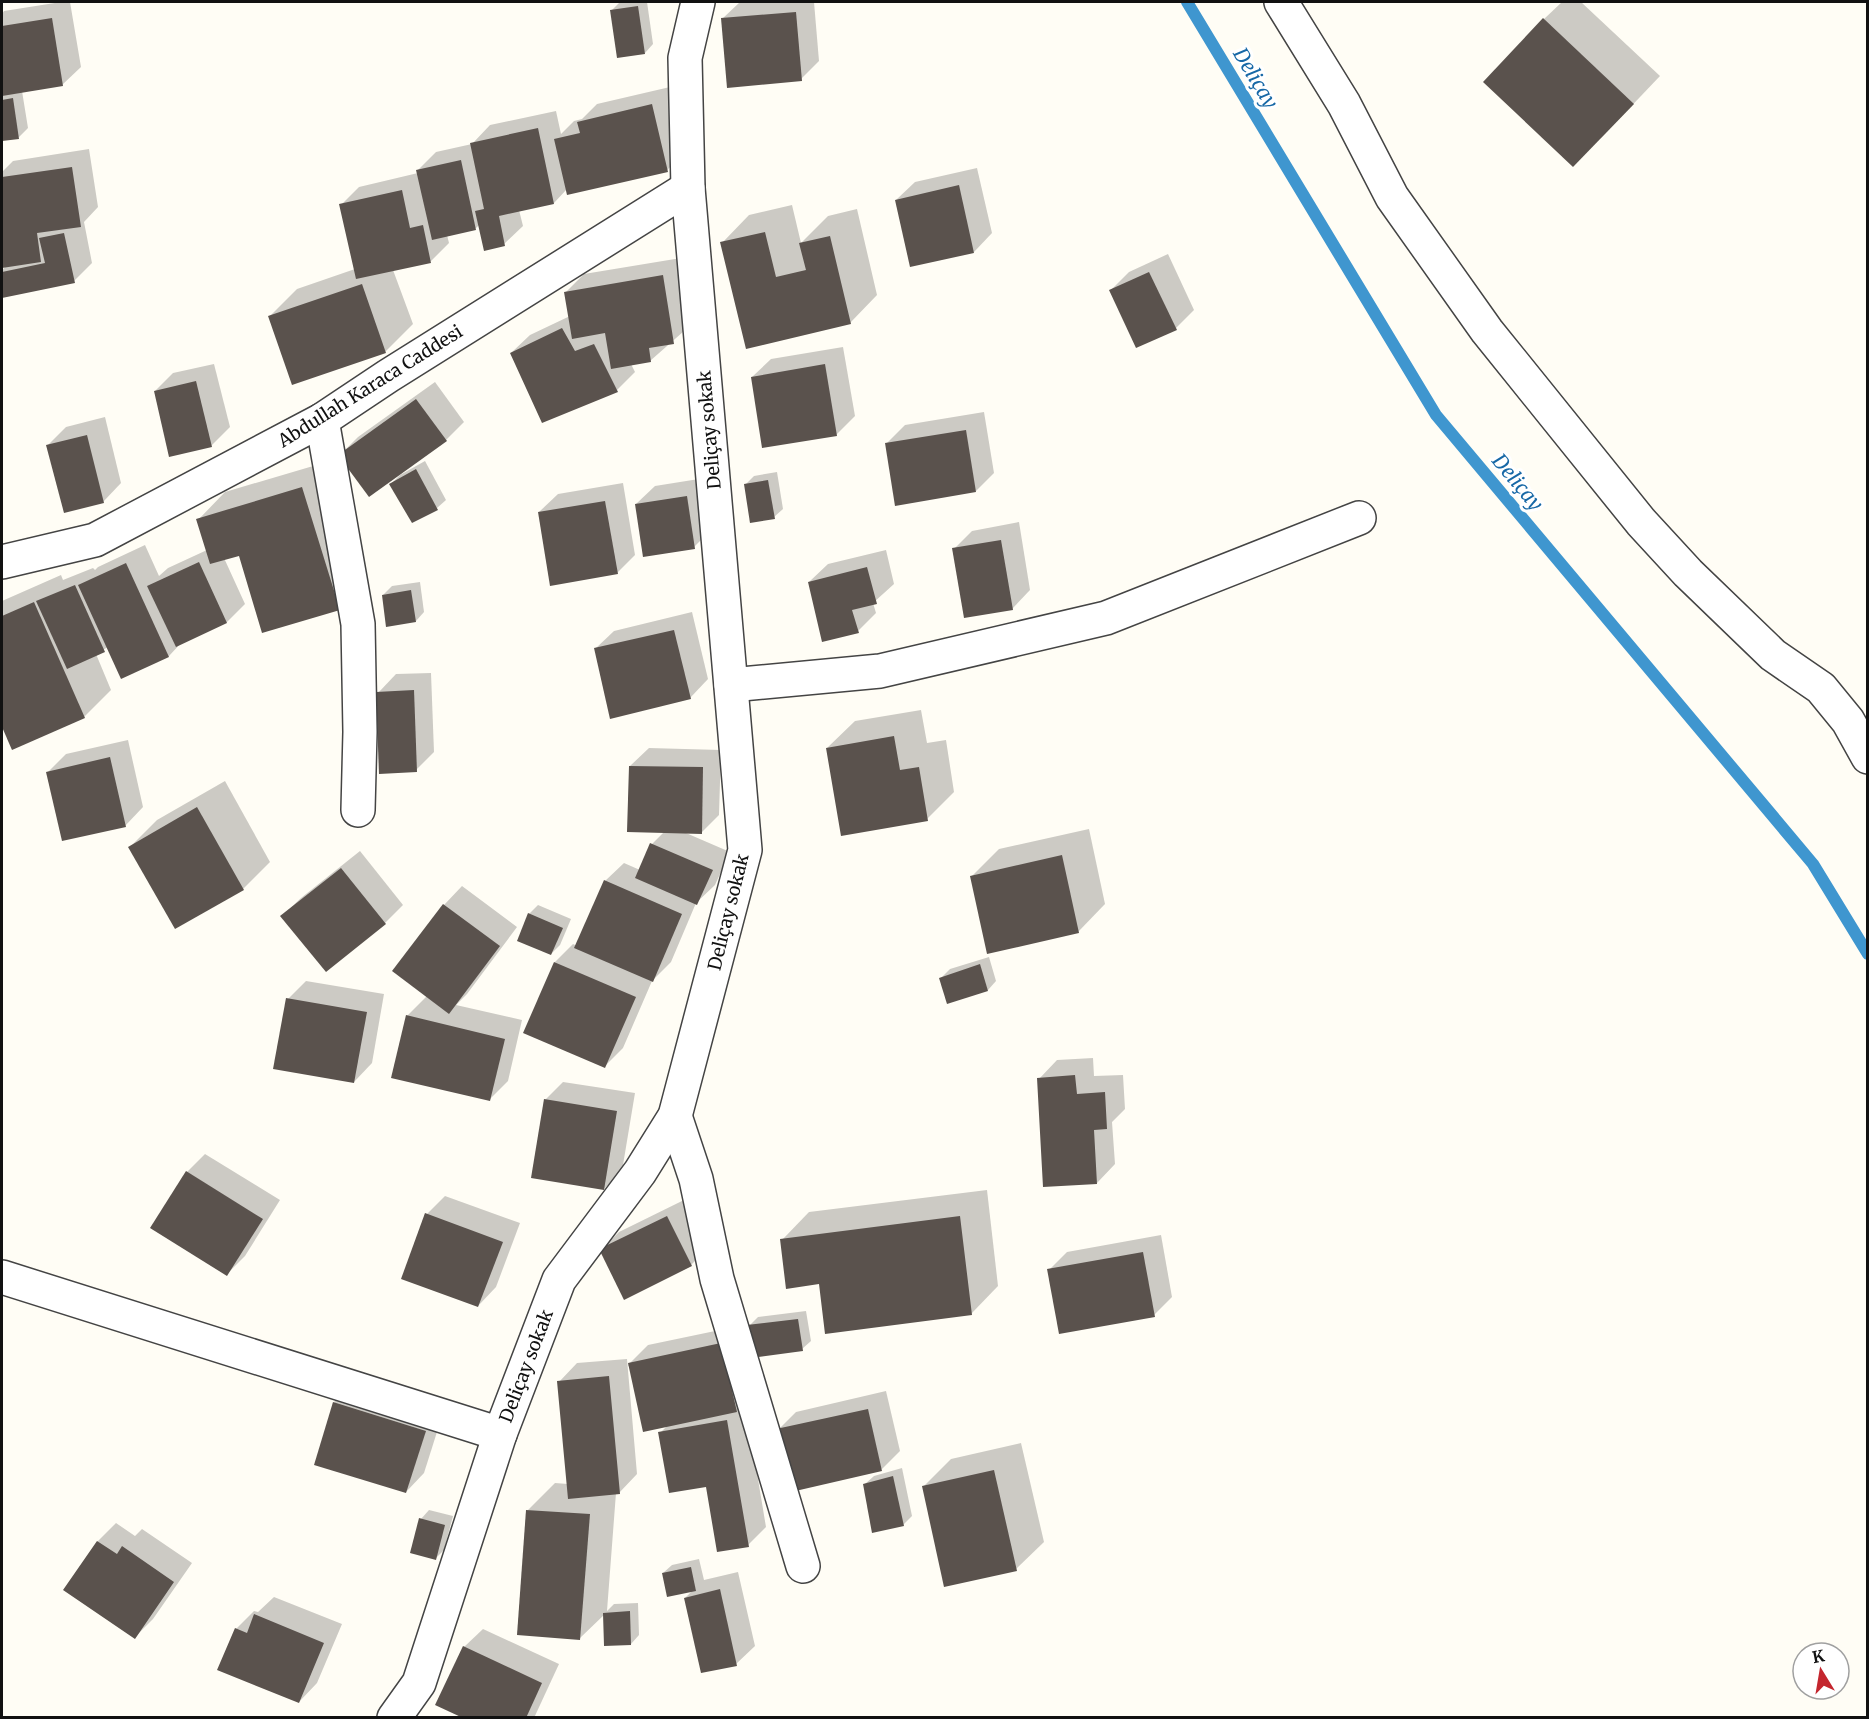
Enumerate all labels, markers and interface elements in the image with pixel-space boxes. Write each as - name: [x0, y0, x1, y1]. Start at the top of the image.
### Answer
- water label: Deliçay: [1228, 42, 1284, 113]
- street label: Abdullah Karaca Caddesi: [273, 320, 467, 453]
- street label: Deliçay sokak: [692, 369, 726, 490]
- water label: Deliçay: [1486, 448, 1549, 516]
- street label: Deliçay sokak: [702, 851, 754, 973]
- street label: Deliçay sokak: [494, 1306, 558, 1426]
- north arrow: [1791, 1641, 1851, 1701]
- text: K: [1810, 1645, 1826, 1667]

